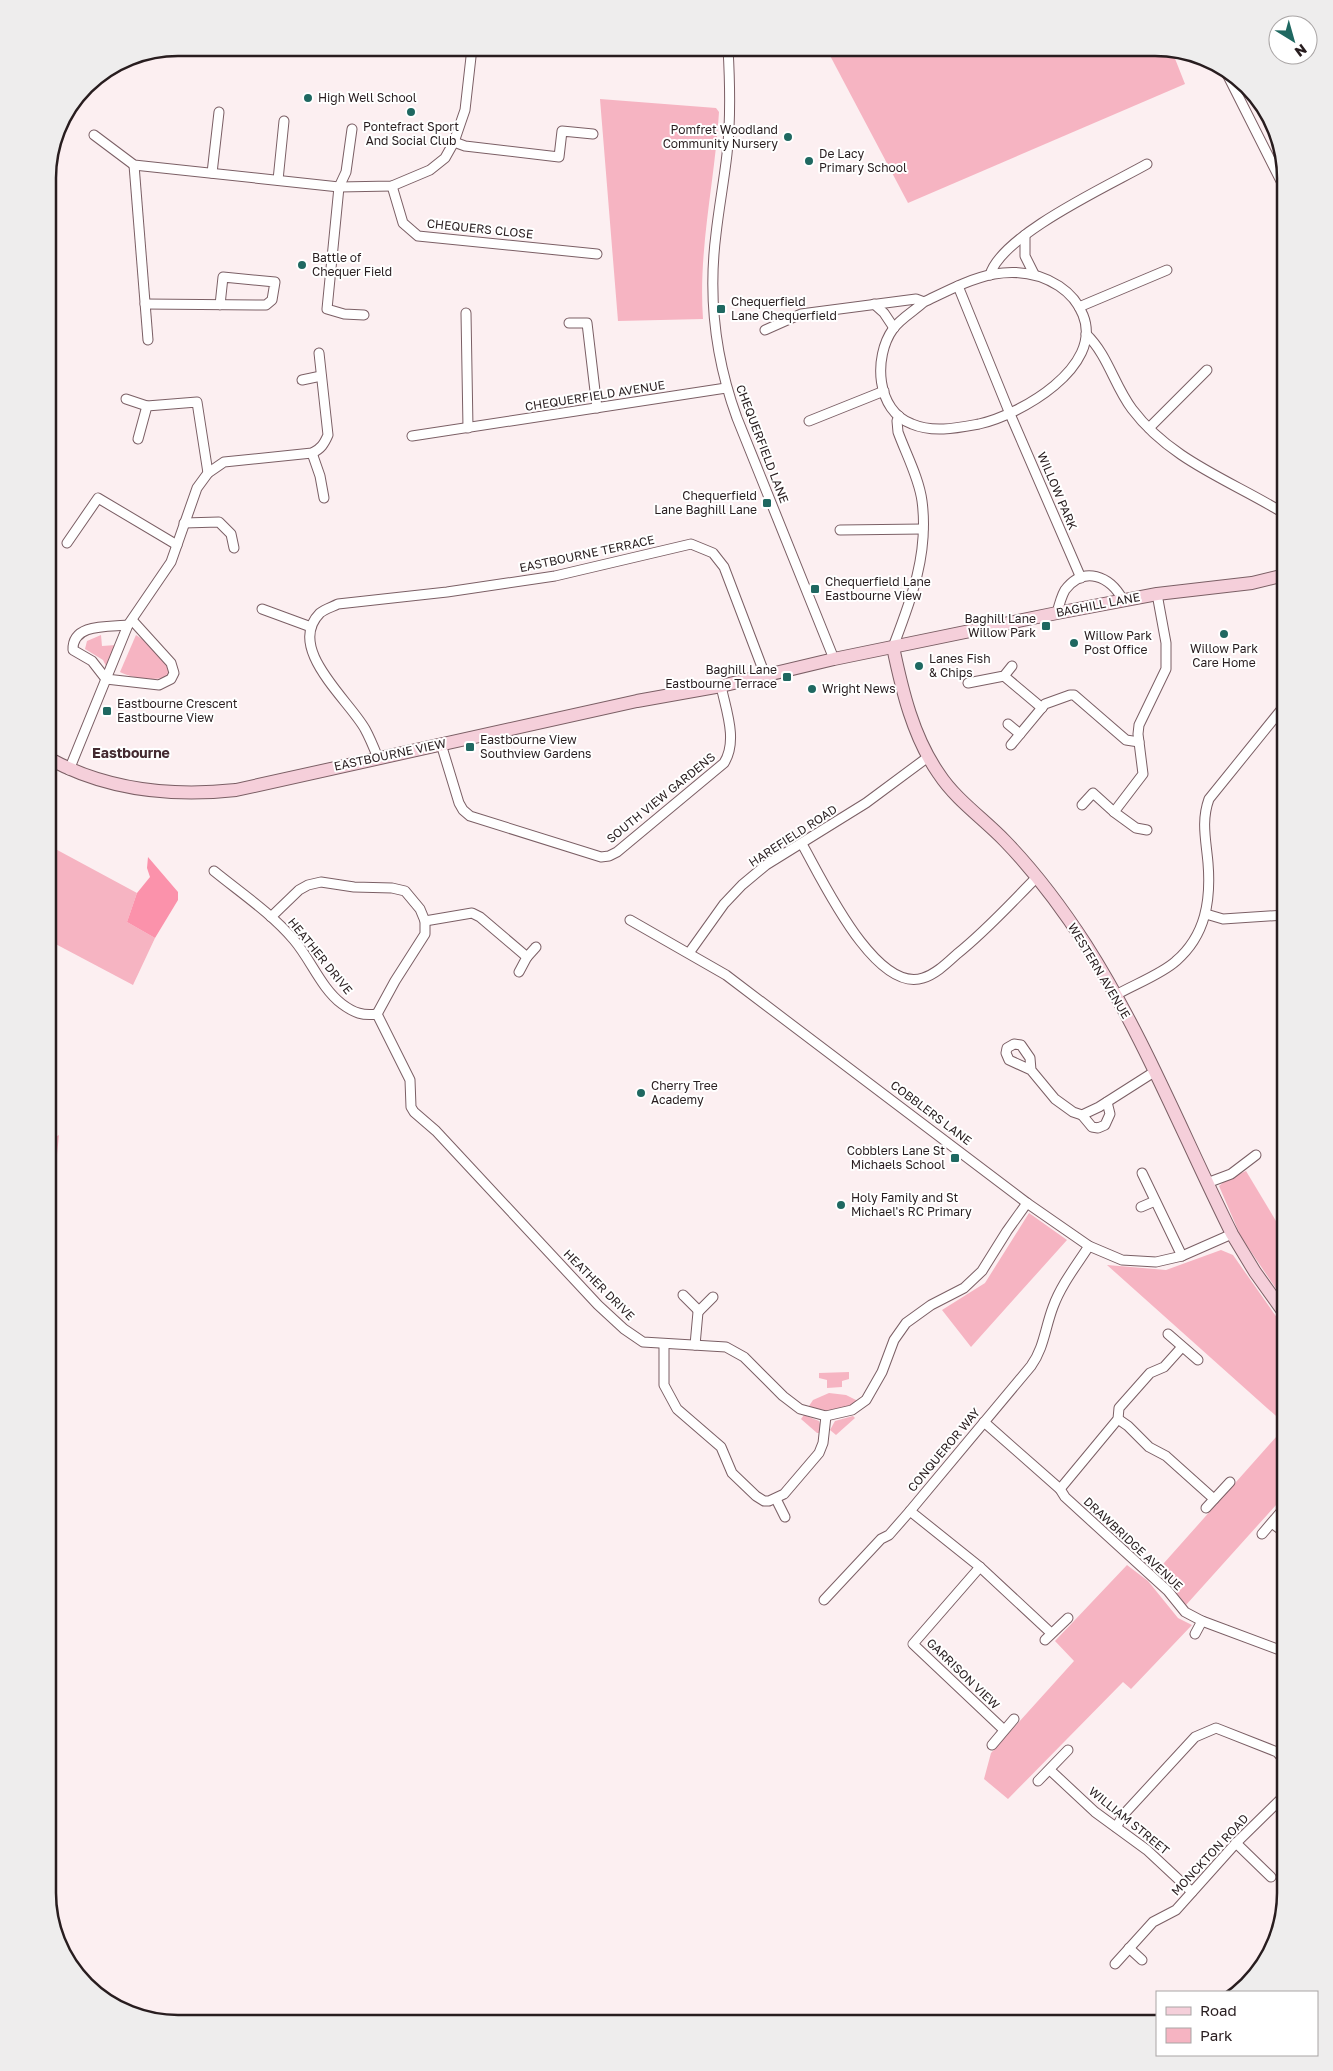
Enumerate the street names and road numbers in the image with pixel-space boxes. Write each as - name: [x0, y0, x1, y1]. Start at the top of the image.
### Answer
- street label: CHEQUERS CLOSE: [426, 215, 534, 242]
- street label: CHEQUERFIELD AVENUE: [524, 377, 666, 414]
- street label: CHEQUERFIELD LANE: [733, 382, 792, 505]
- street label: WILLOW PARK: [1034, 450, 1081, 532]
- street label: EASTBOURNE TERRACE: [518, 532, 656, 575]
- street label: BAGHILL LANE: [1055, 589, 1141, 620]
- street label: EASTBOURNE VIEW: [333, 735, 448, 774]
- street label: SOUTH VIEW GARDENS: [603, 749, 718, 846]
- street label: HAREFIELD ROAD: [746, 801, 840, 870]
- street label: HEATHER DRIVE: [285, 914, 356, 997]
- street label: WESTERN AVENUE: [1065, 920, 1134, 1021]
- street label: COBBLERS LANE: [888, 1077, 975, 1148]
- street label: HEATHER DRIVE: [561, 1246, 638, 1323]
- street label: CONQUEROR WAY: [904, 1405, 983, 1495]
- street label: DRAWBRIDGE AVENUE: [1081, 1494, 1186, 1593]
- street label: GARRISON VIEW: [924, 1635, 1003, 1713]
- street label: WILLIAM STREET: [1086, 1783, 1173, 1858]
- street label: MONCKTON ROAD: [1168, 1811, 1251, 1899]

